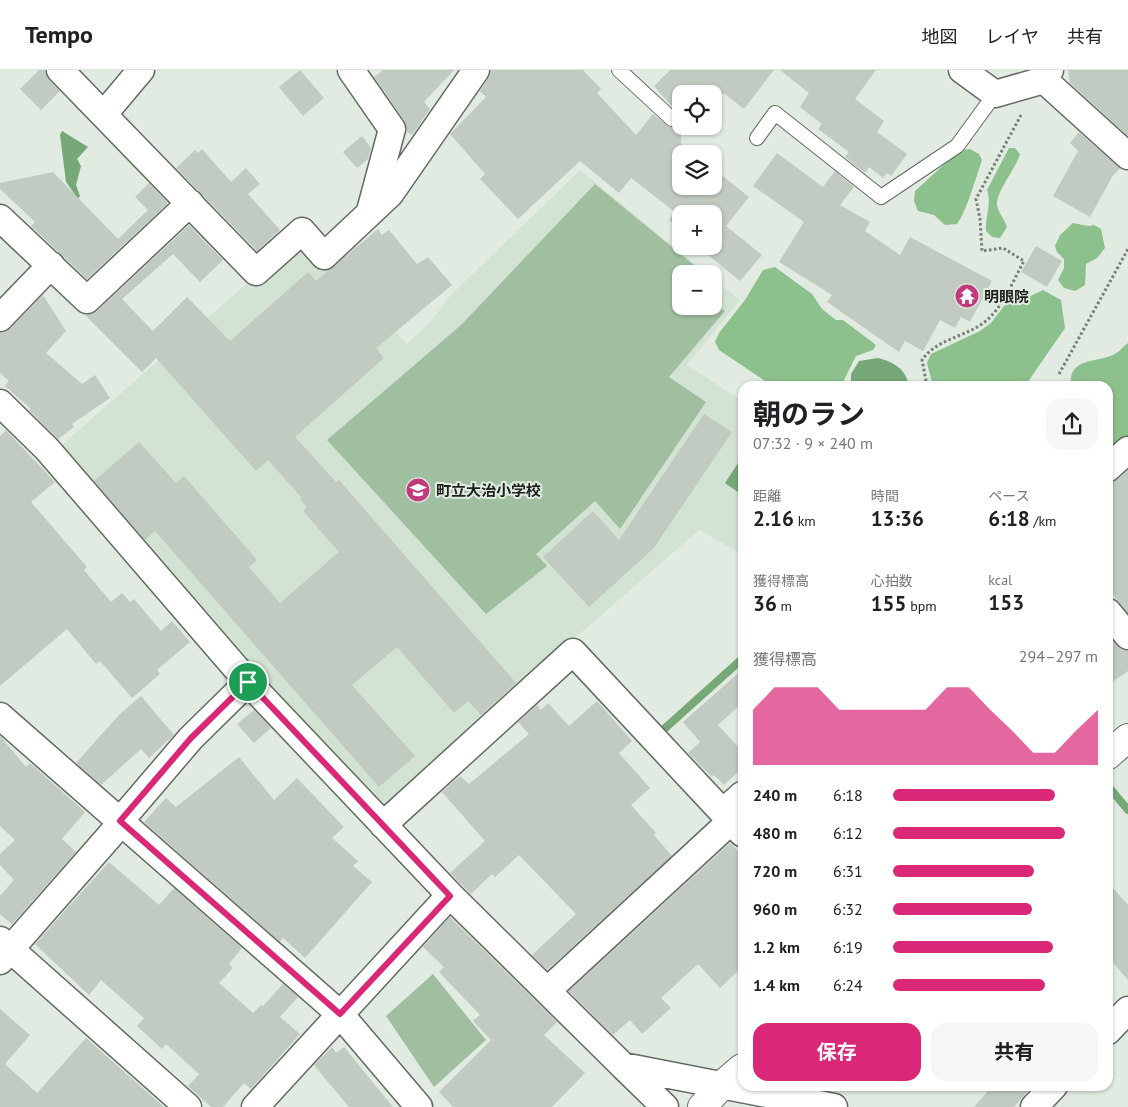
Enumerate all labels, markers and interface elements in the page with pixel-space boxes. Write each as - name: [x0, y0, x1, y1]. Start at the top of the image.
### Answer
- text: Tempo: [25, 19, 93, 50]
- text: 地図: [922, 25, 958, 48]
- text: レイヤ: [986, 25, 1039, 48]
- text: 共有: [1067, 25, 1103, 48]
- map controls: [672, 85, 722, 315]
- button: locate: [672, 85, 722, 135]
- button: layers: [672, 145, 722, 195]
- button: +: [672, 205, 722, 255]
- button: −: [672, 265, 722, 315]
- temple icon: 明眼院: [954, 283, 980, 309]
- place label: 明眼院: [984, 287, 1029, 306]
- text: 朝のラン: [753, 395, 865, 432]
- button: share: [1046, 398, 1098, 450]
- text: 07:32 · 9 × 240 m: [753, 433, 873, 453]
- school or university icon: 町立大治小学校: [405, 477, 431, 503]
- place label: 町立大治小学校: [436, 481, 541, 500]
- text: 距離: [753, 487, 781, 505]
- text: 時間: [871, 487, 899, 505]
- text: ペース: [988, 487, 1030, 505]
- text: 2.16: [753, 505, 794, 532]
- text: 13:36: [871, 505, 924, 532]
- text: 6:18: [988, 505, 1030, 532]
- text: km: [794, 512, 816, 530]
- text: /km: [1030, 512, 1056, 530]
- text: kcal: [988, 571, 1012, 589]
- text: 獲得標高: [753, 572, 809, 590]
- text: 心拍数: [871, 572, 913, 590]
- text: 153: [988, 589, 1024, 616]
- text: 36: [753, 590, 777, 617]
- text: 155: [871, 590, 906, 617]
- text: m: [777, 597, 792, 615]
- text: bpm: [906, 597, 937, 615]
- text: 294–297 m: [1019, 646, 1098, 666]
- text: 獲得標高: [753, 649, 817, 669]
- pin: [227, 661, 269, 703]
- icon: arrive: [234, 668, 262, 696]
- text: 240 m: [753, 785, 797, 805]
- text: 6:18: [833, 785, 863, 805]
- text: 480 m: [753, 823, 797, 843]
- text: 6:12: [833, 823, 863, 843]
- text: 720 m: [753, 861, 797, 881]
- text: 6:31: [833, 861, 863, 881]
- text: 960 m: [753, 899, 797, 919]
- text: 6:32: [833, 899, 863, 919]
- text: 1.2 km: [753, 937, 800, 957]
- text: 6:19: [833, 937, 863, 957]
- text: 1.4 km: [753, 975, 800, 995]
- text: 6:24: [833, 975, 863, 995]
- button: 保存: [753, 1023, 921, 1081]
- button: 共有: [931, 1023, 1098, 1081]

